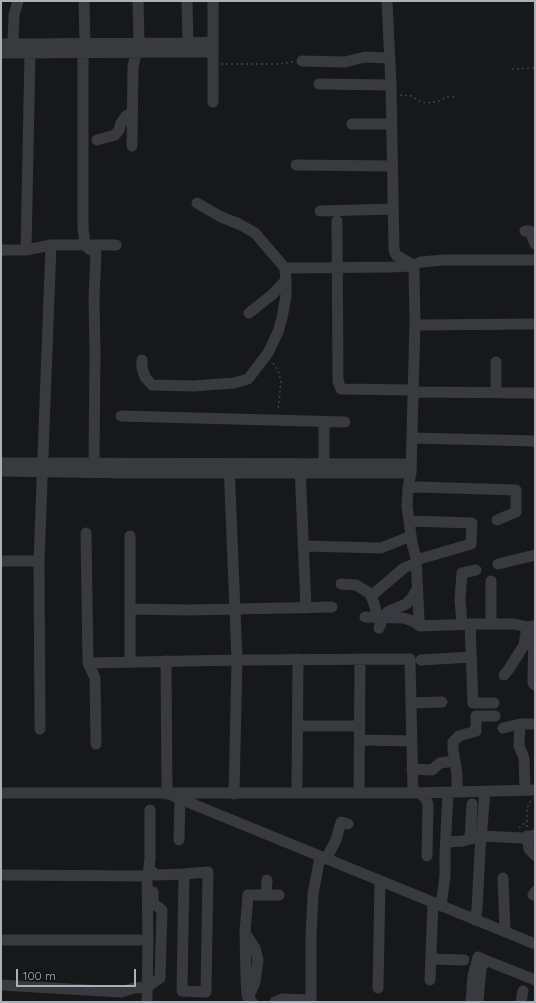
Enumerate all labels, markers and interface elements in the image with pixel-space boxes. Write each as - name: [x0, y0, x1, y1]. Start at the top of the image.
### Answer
- scale bar: [18, 961, 138, 987]
- text: 100 m: [23, 968, 56, 983]

